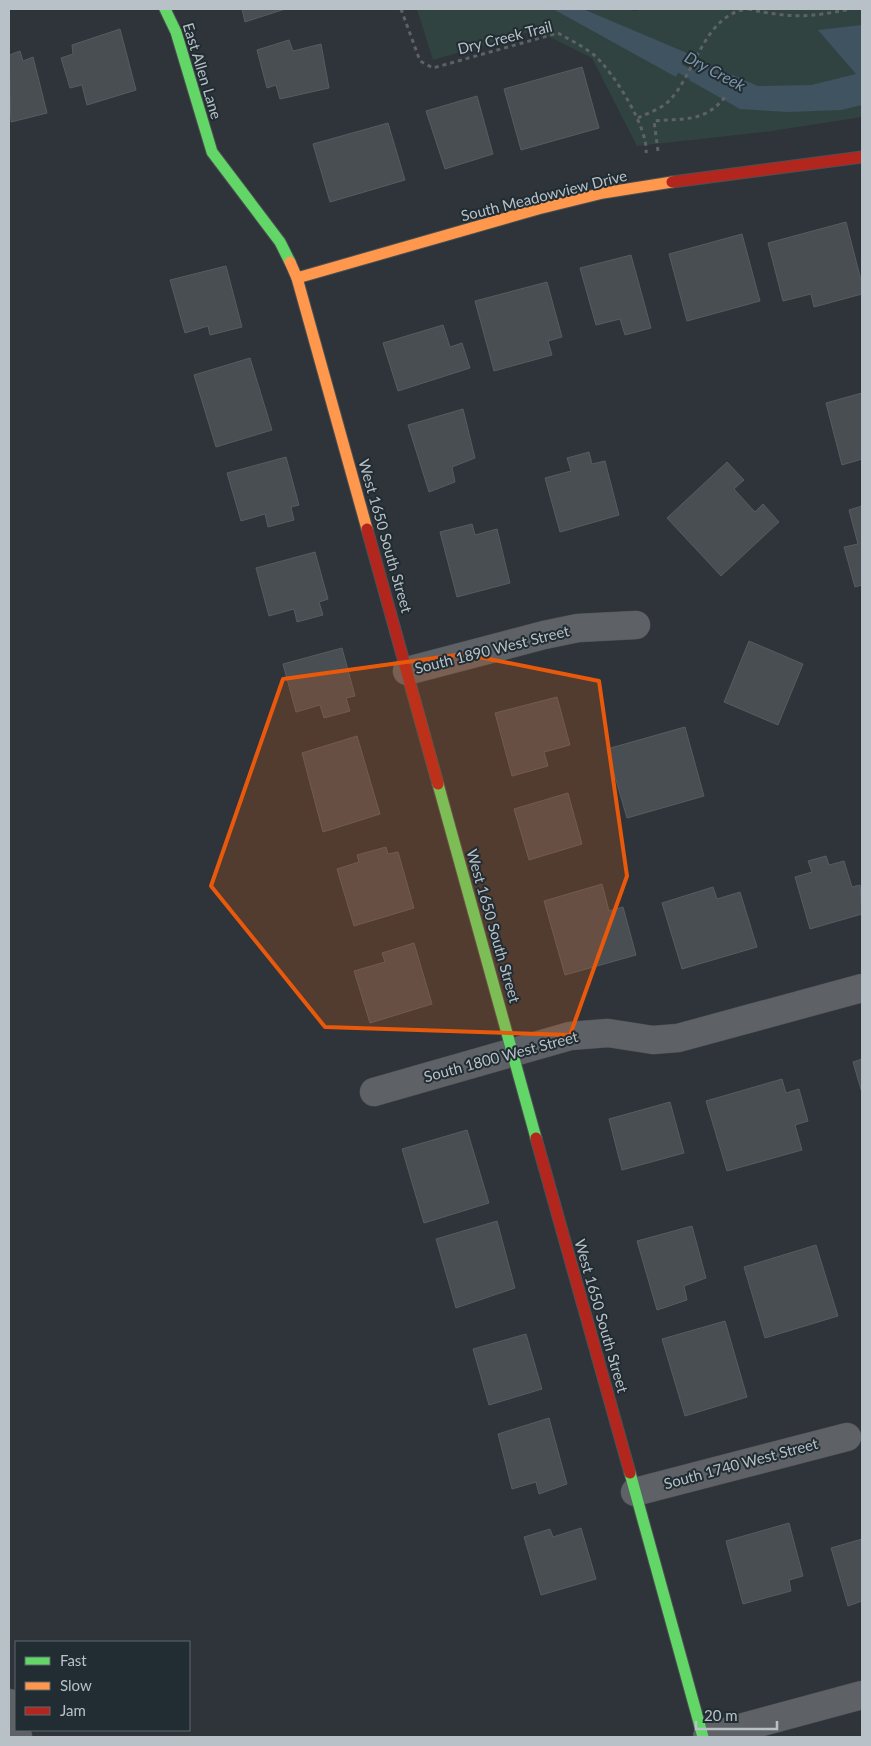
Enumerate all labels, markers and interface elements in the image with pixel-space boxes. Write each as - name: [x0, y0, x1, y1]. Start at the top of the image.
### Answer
- street label: Dry Creek Trail: [455, 17, 554, 58]
- street label: East Allen Lane: [180, 20, 226, 121]
- water label: Dry Creek: [682, 47, 749, 95]
- street label: South Meadowview Drive: [459, 166, 629, 224]
- street label: West 1650 South Street: [355, 457, 417, 615]
- street label: South 1890 West Street: [413, 621, 572, 677]
- street label: West 1650 South Street: [463, 847, 525, 1005]
- street label: South 1800 West Street: [422, 1027, 580, 1085]
- street label: West 1650 South Street: [571, 1237, 633, 1395]
- street label: South 1740 West Street: [662, 1434, 820, 1492]
- legend: [15, 1641, 190, 1731]
- text: Fast: [60, 1651, 87, 1669]
- text: Slow: [60, 1676, 92, 1694]
- scale bar: [696, 1698, 777, 1730]
- text: Jam: [60, 1701, 86, 1719]
- text: 20 m: [704, 1706, 738, 1724]

